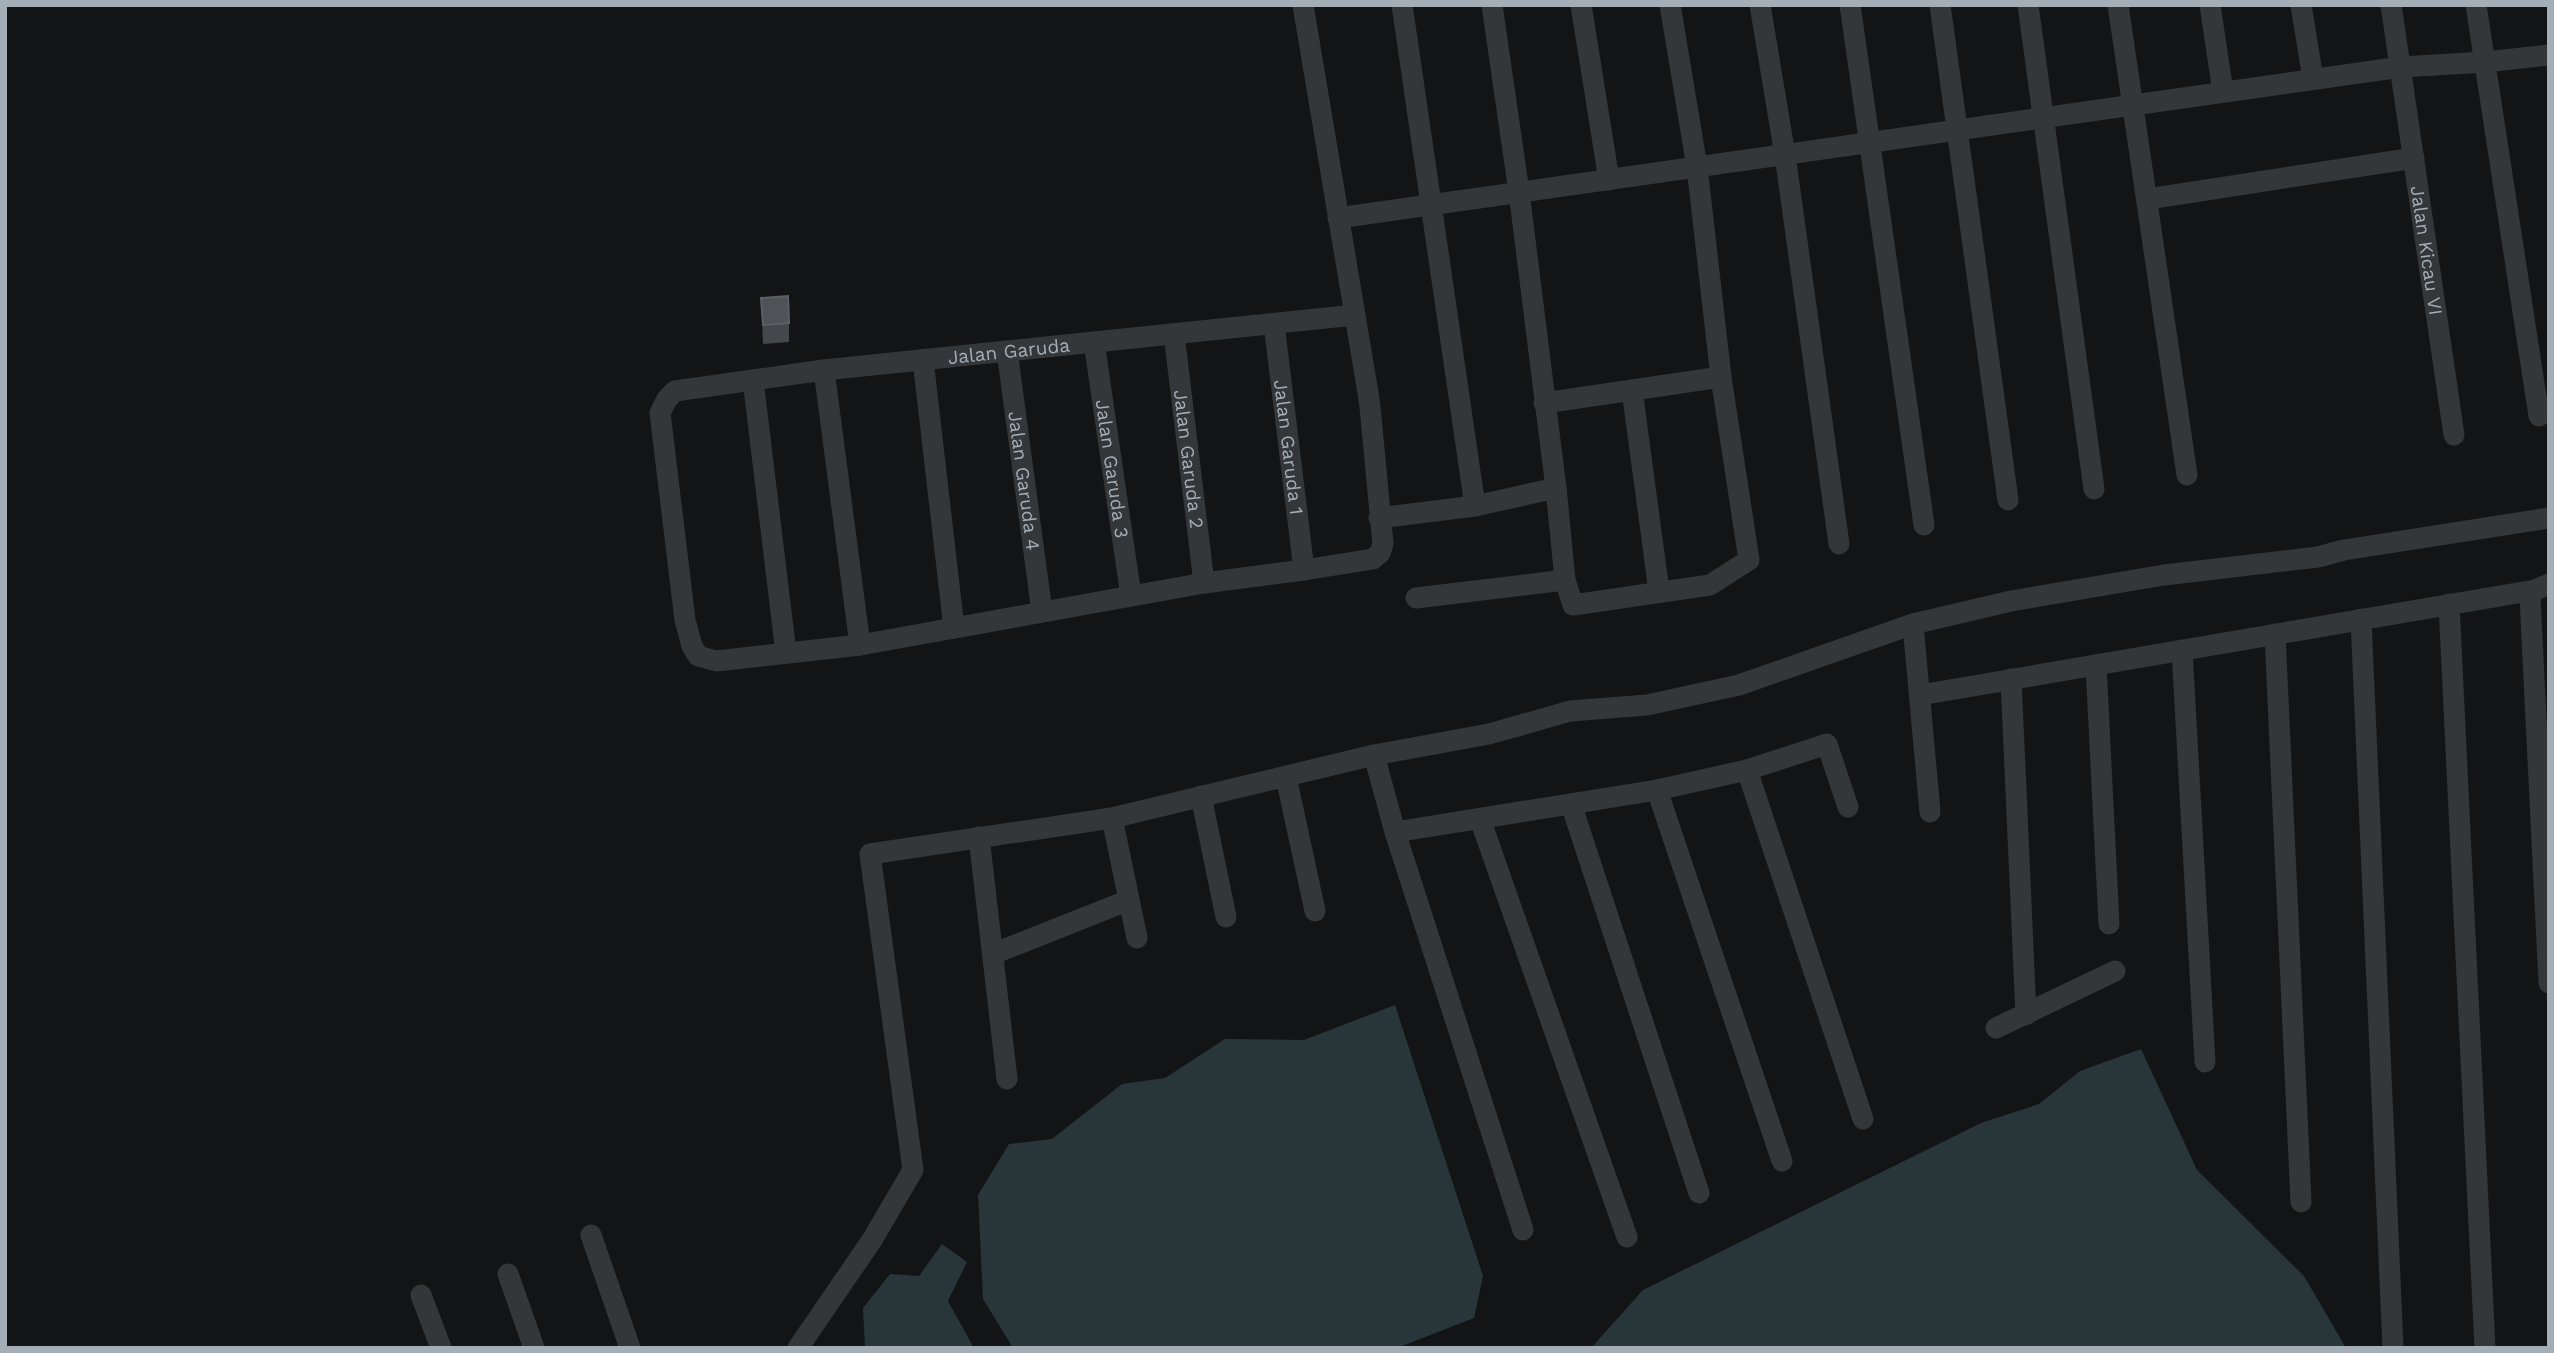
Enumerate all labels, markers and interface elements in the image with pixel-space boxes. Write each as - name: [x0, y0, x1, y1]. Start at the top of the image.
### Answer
- street label: Jalan Kicau VI: [2406, 184, 2448, 317]
- street label: Jalan Garuda: [947, 333, 1071, 369]
- street label: Jalan Garuda 1: [1269, 378, 1309, 516]
- street label: Jalan Garuda 2: [1169, 388, 1209, 530]
- street label: Jalan Garuda 3: [1091, 398, 1134, 540]
- street label: Jalan Garuda 4: [1004, 410, 1045, 552]

